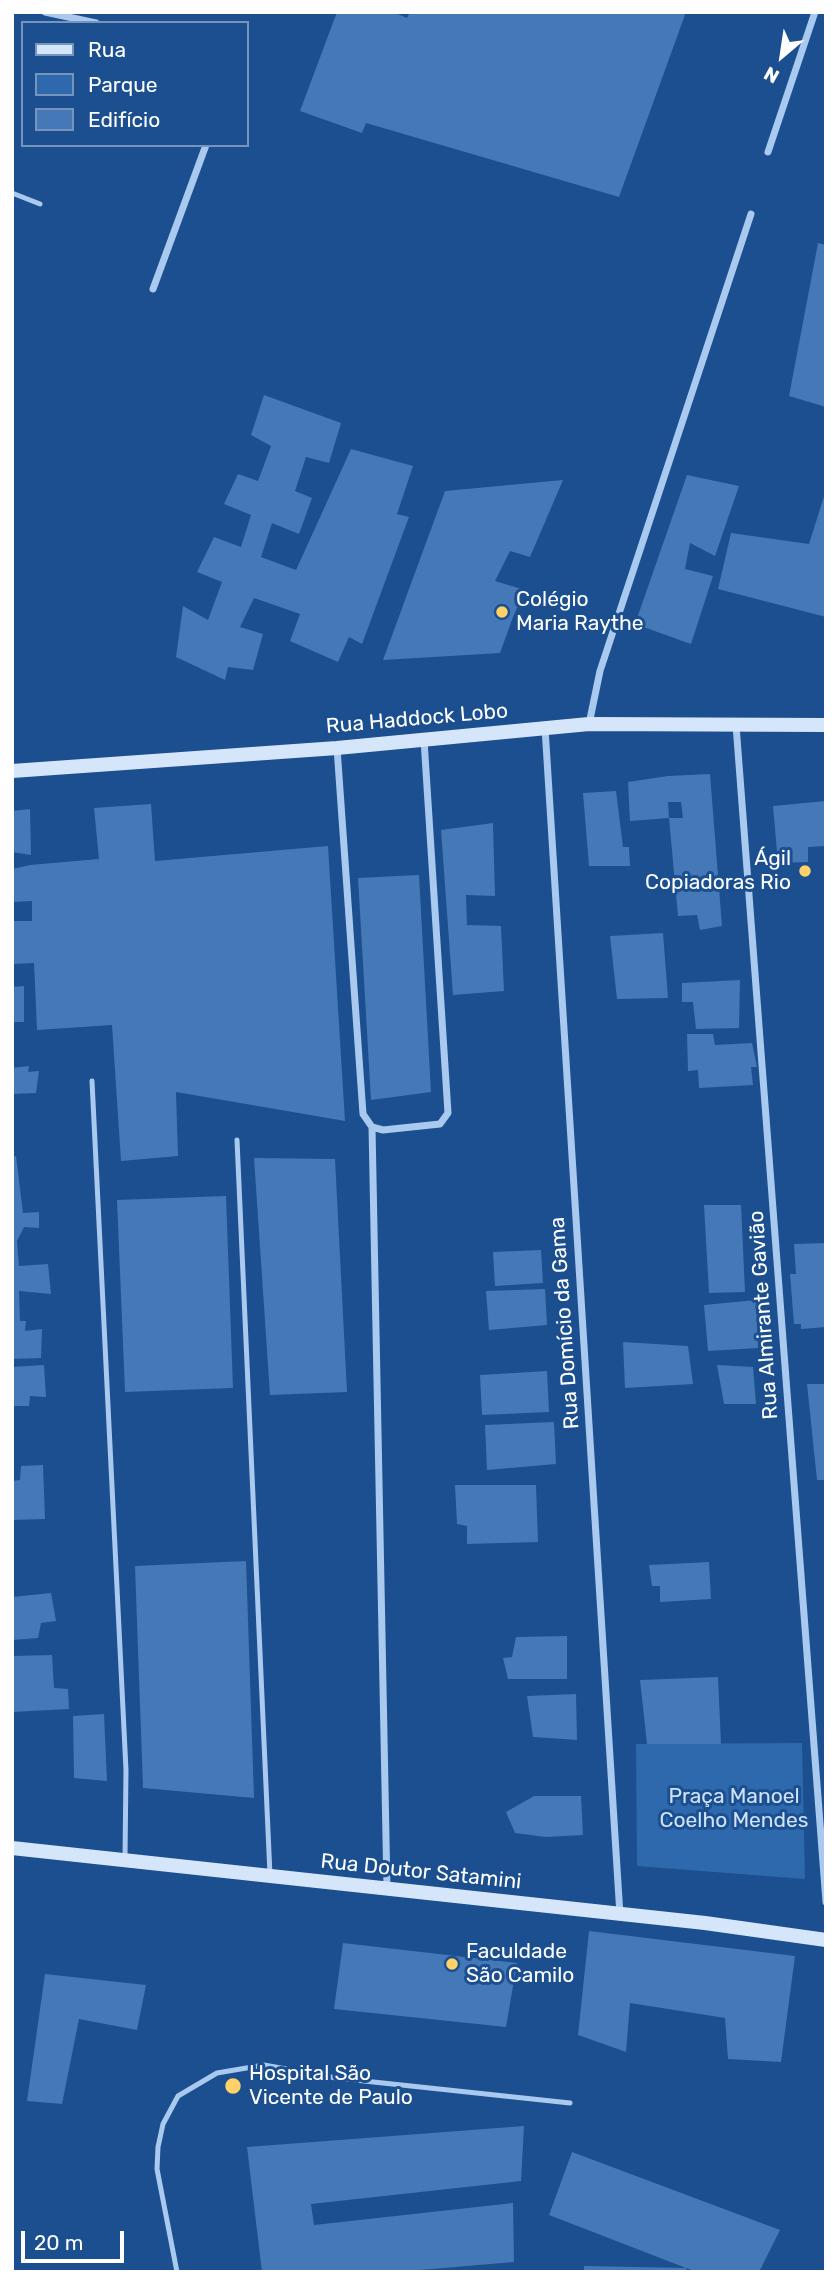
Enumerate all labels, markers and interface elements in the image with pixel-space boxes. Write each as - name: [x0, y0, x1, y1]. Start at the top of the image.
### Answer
- legend: [21, 21, 248, 147]
- north arrow: [747, 21, 817, 91]
- text: Rua: [88, 37, 126, 62]
- text: N: [760, 61, 783, 88]
- text: Parque: [88, 72, 158, 97]
- text: Edifício: [88, 107, 160, 132]
- place label: Colégio Maria Raythe: [516, 587, 644, 637]
- marker: Colégio Maria Raythe: [494, 604, 510, 620]
- street label: Rua Haddock Lobo: [325, 698, 509, 740]
- place label: Ágil Copiadoras Rio: [645, 846, 791, 896]
- marker: Ágil Copiadoras Rio: [797, 863, 813, 879]
- street label: Rua Almirante Gavião: [744, 1210, 784, 1420]
- street label: Rua Domício da Gama: [545, 1216, 585, 1430]
- park label: Praça Manoel Coelho Mendes: [659, 1784, 809, 1834]
- street label: Rua Doutor Satamini: [319, 1849, 523, 1895]
- place label: Faculdade São Camilo: [466, 1939, 574, 1989]
- marker: Faculdade São Camilo: [444, 1956, 460, 1972]
- place label: Hospital São Vicente de Paulo: [249, 2061, 413, 2111]
- marker: Hospital São Vicente de Paulo: [223, 2076, 243, 2096]
- scale bar: [24, 2218, 128, 2262]
- text: 20 m: [34, 2230, 83, 2255]

